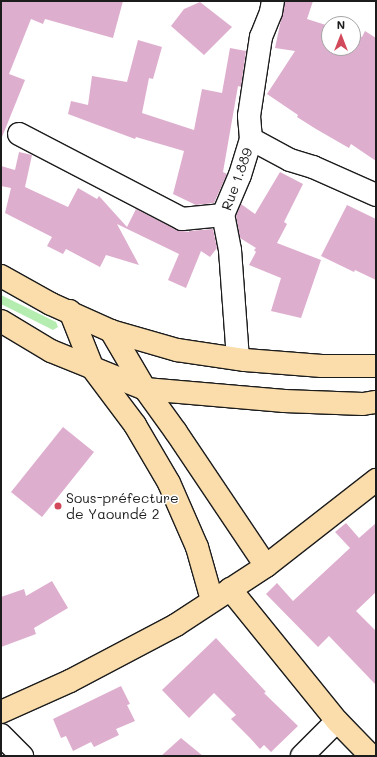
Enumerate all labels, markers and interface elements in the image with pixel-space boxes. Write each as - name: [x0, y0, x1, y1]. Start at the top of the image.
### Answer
- north arrow: [321, 16, 361, 56]
- text: N: [337, 17, 345, 32]
- street label: Rue 1.889: [218, 145, 256, 213]
- place label: Sous-préfecture de Yaoundé 2: [66, 490, 179, 522]
- marker: Sous-préfecture de Yaoundé 2: [53, 501, 63, 511]

